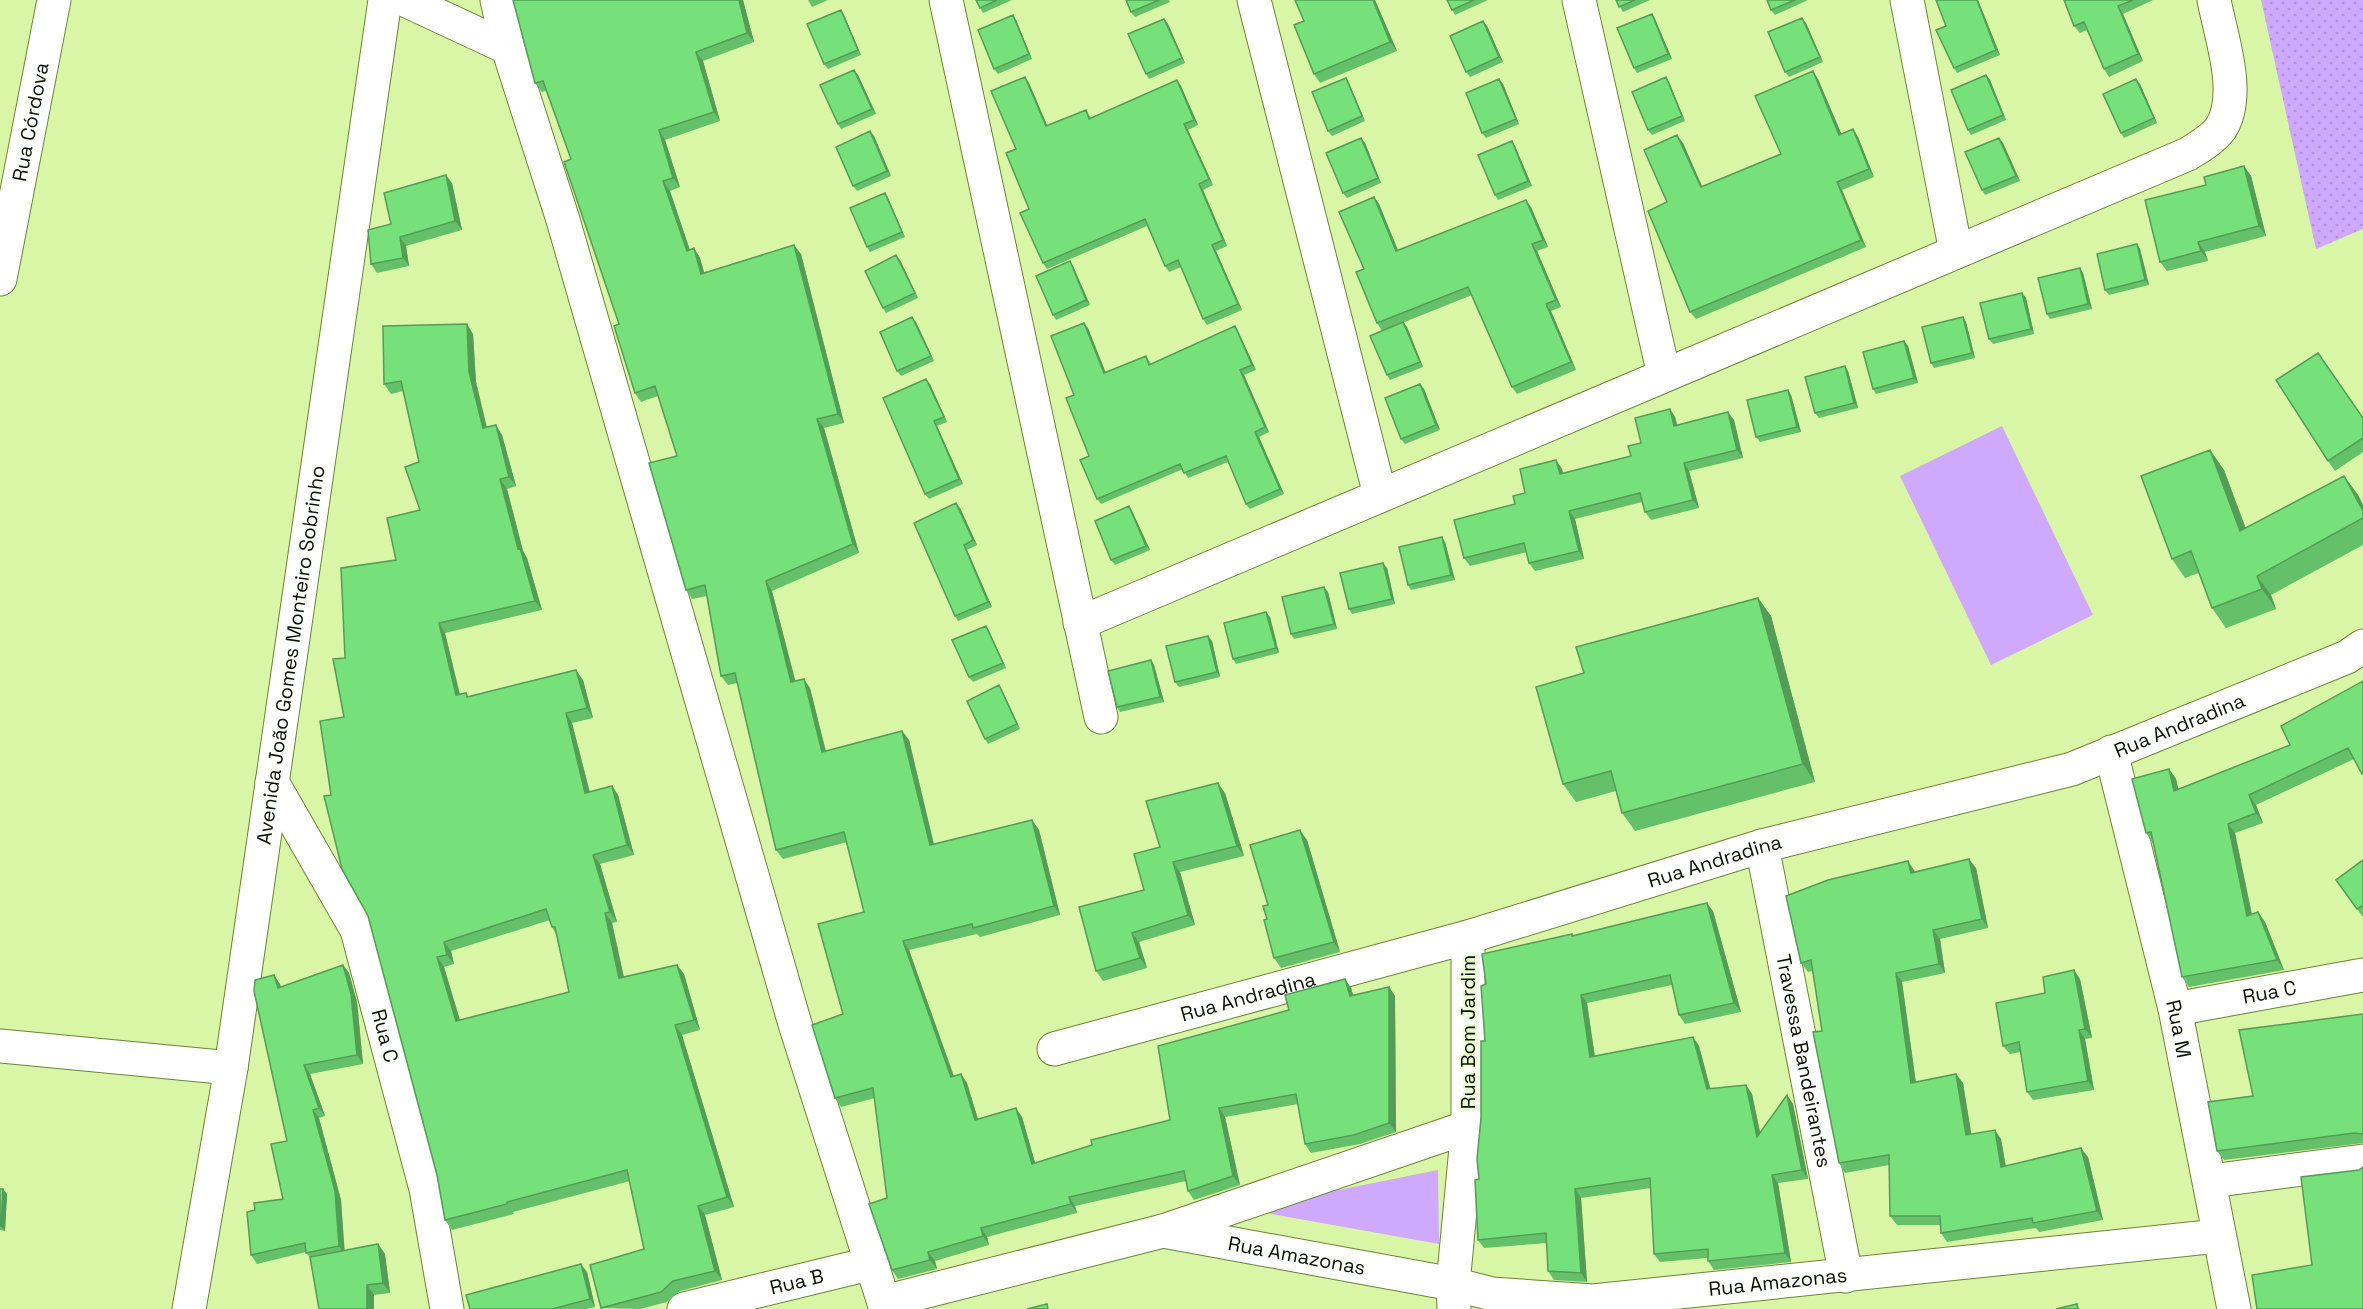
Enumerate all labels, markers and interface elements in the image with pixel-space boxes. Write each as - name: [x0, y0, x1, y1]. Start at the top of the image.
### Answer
- street label: Rua Córdova: [6, 60, 55, 184]
- street label: Avenida João Gomes Monteiro Sobrinho: [250, 464, 331, 846]
- street label: Rua Andradina: [2110, 687, 2249, 764]
- street label: Rua Andradina: [1644, 829, 1784, 894]
- street label: Travessa Bandeirantes: [1770, 952, 1838, 1170]
- street label: Rua Bom Jardim: [1455, 955, 1481, 1109]
- street label: Rua Andradina: [1178, 966, 1319, 1027]
- street label: Rua C: [2240, 974, 2299, 1010]
- street label: Rua M: [2160, 997, 2197, 1060]
- street label: Rua C: [366, 1006, 405, 1065]
- street label: Rua Amazonas: [1226, 1230, 1368, 1281]
- street label: Rua B: [767, 1262, 826, 1301]
- street label: Rua Amazonas: [1707, 1262, 1848, 1302]

